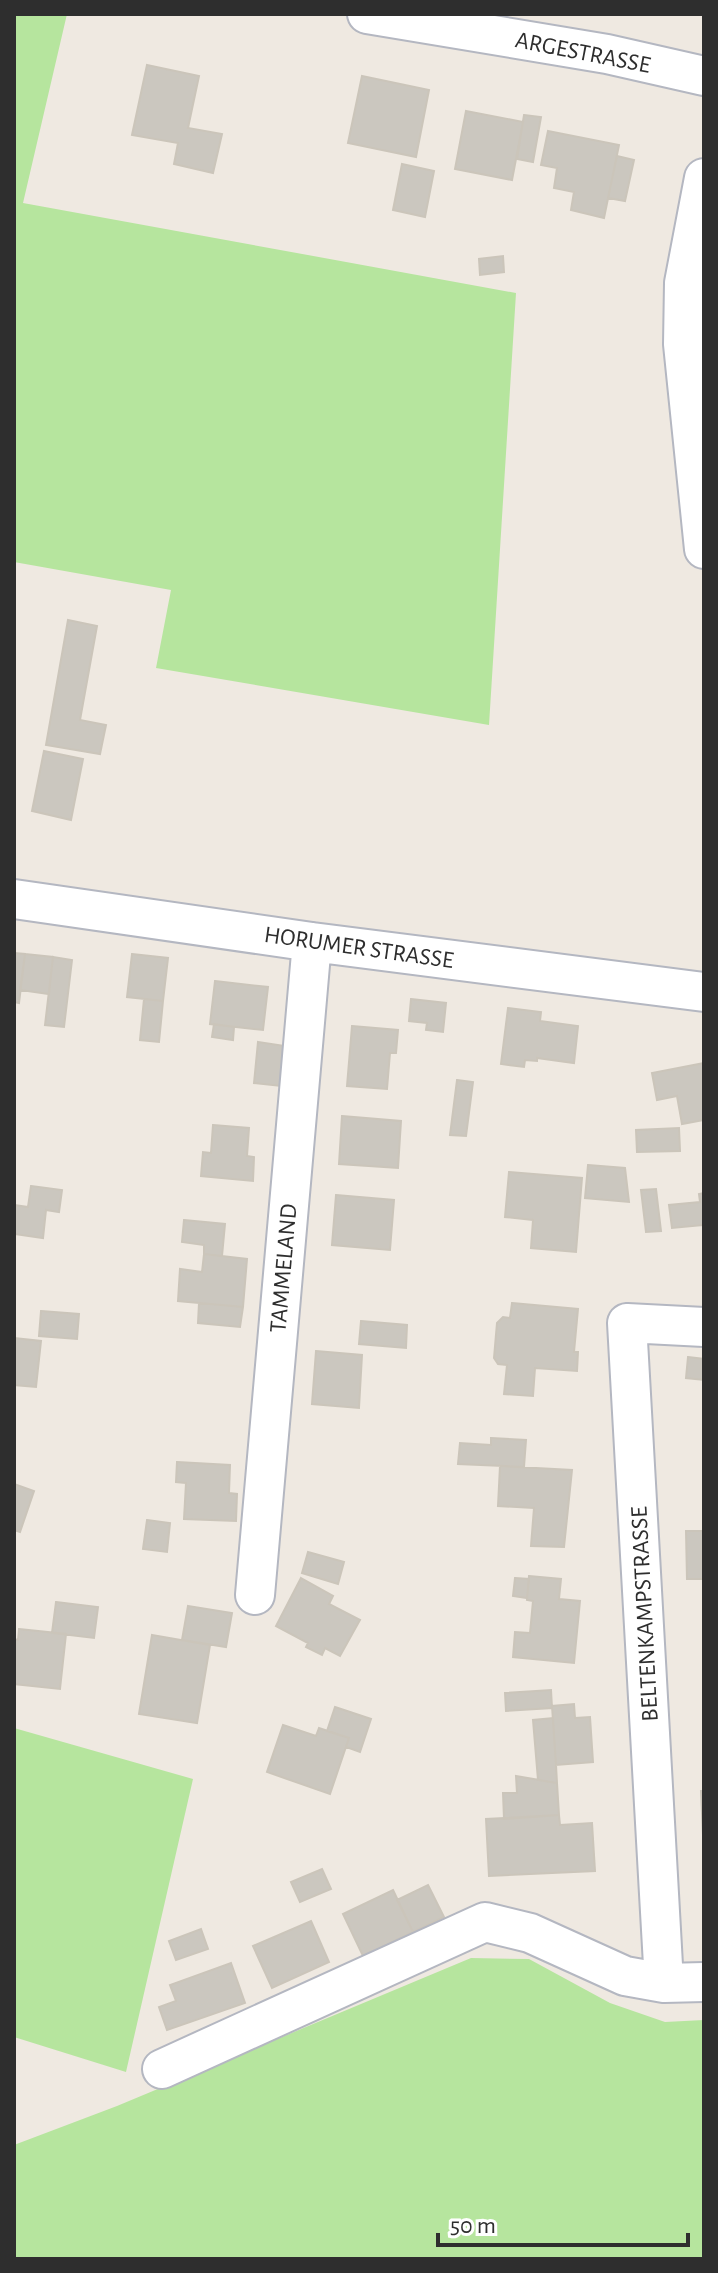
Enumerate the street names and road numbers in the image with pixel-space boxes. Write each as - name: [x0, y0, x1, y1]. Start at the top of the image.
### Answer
- street label: ARGESTRASSE: [513, 28, 653, 78]
- street label: HORUMER STRASSE: [263, 923, 456, 973]
- street label: TAMMELAND: [266, 1203, 302, 1334]
- street label: BELTENKAMPSTRASSE: [627, 1505, 663, 1722]

